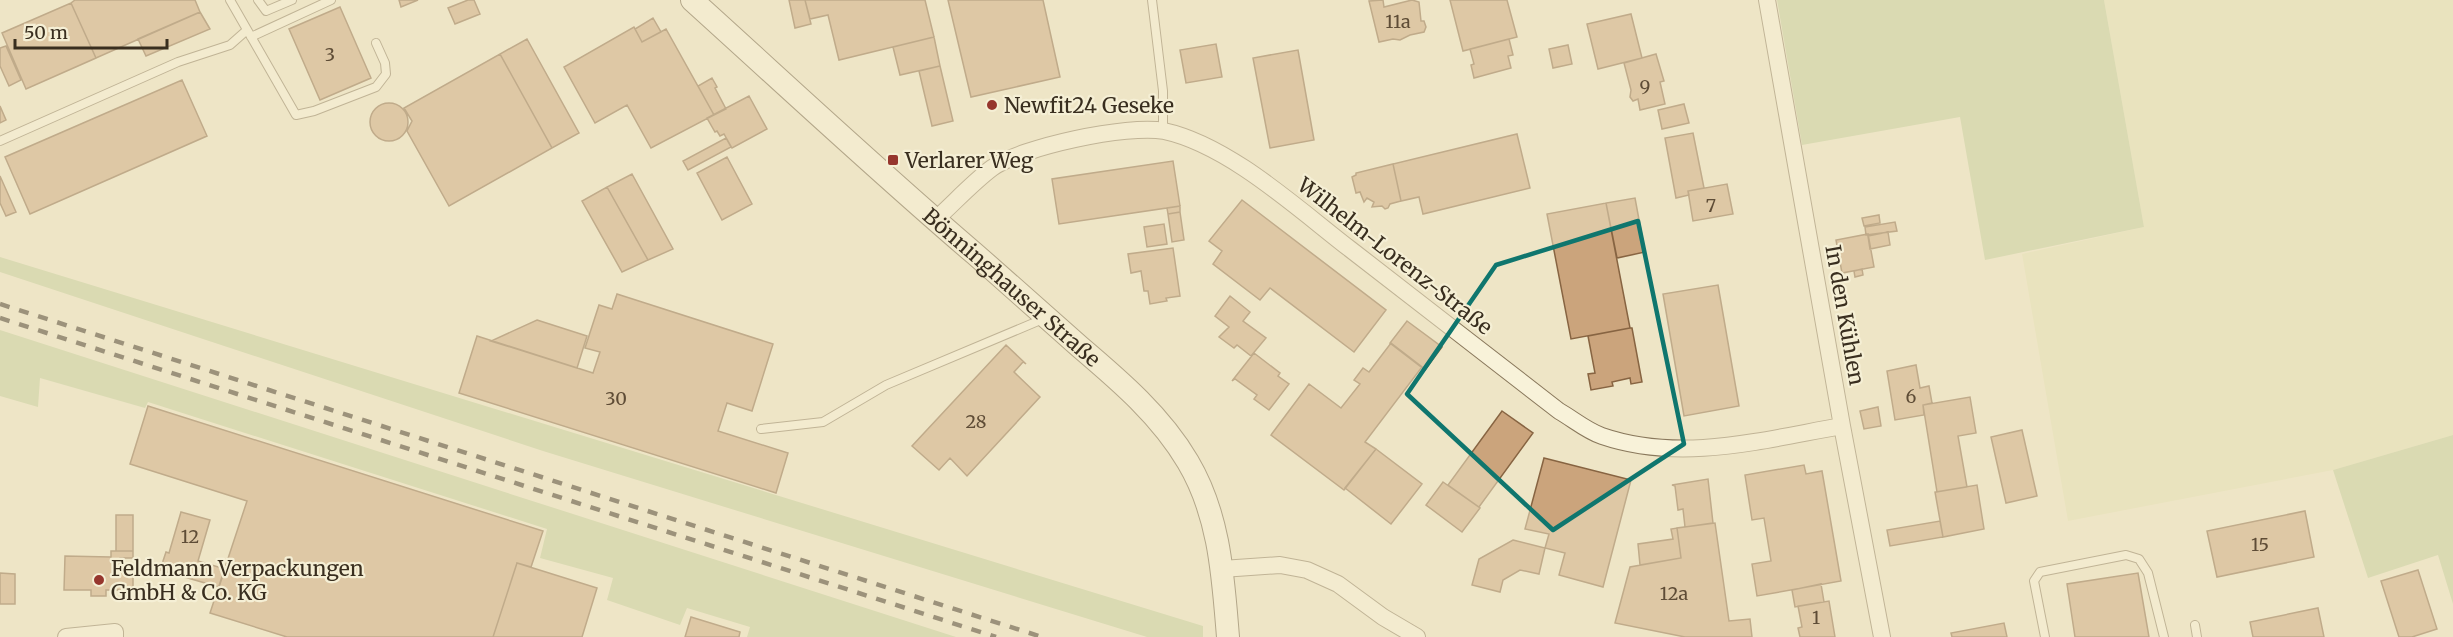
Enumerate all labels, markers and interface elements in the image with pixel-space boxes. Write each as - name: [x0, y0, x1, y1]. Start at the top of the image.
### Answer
- house number: 11a: [1385, 10, 1411, 33]
- scale bar: [15, 12, 166, 50]
- text: 50 m: [24, 21, 68, 44]
- house number: 3: [325, 43, 335, 66]
- house number: 9: [1640, 75, 1650, 98]
- place label: Newfit24 Geseke: [1004, 92, 1174, 119]
- marker: Newfit24 Geseke: [985, 98, 999, 112]
- place label: Verlarer Weg: [904, 147, 1034, 174]
- marker: Verlarer Weg: [886, 153, 900, 167]
- street label: Wilhelm-Lorenz-Straße: [1291, 171, 1498, 341]
- house number: 7: [1706, 194, 1716, 217]
- street label: Bönninghauser Straße: [918, 202, 1106, 372]
- street label: In den Kühlen: [1819, 243, 1871, 387]
- house number: 6: [1906, 385, 1917, 408]
- house number: 30: [605, 387, 627, 410]
- house number: 28: [965, 410, 987, 433]
- house number: 12: [181, 525, 199, 548]
- house number: 15: [2251, 533, 2269, 556]
- place label: Feldmann Verpackungen GmbH & Co. KG: [111, 555, 364, 606]
- marker: Feldmann Verpackungen GmbH & Co. KG: [92, 573, 106, 587]
- house number: 12a: [1660, 582, 1689, 605]
- house number: 1: [1812, 606, 1820, 629]

